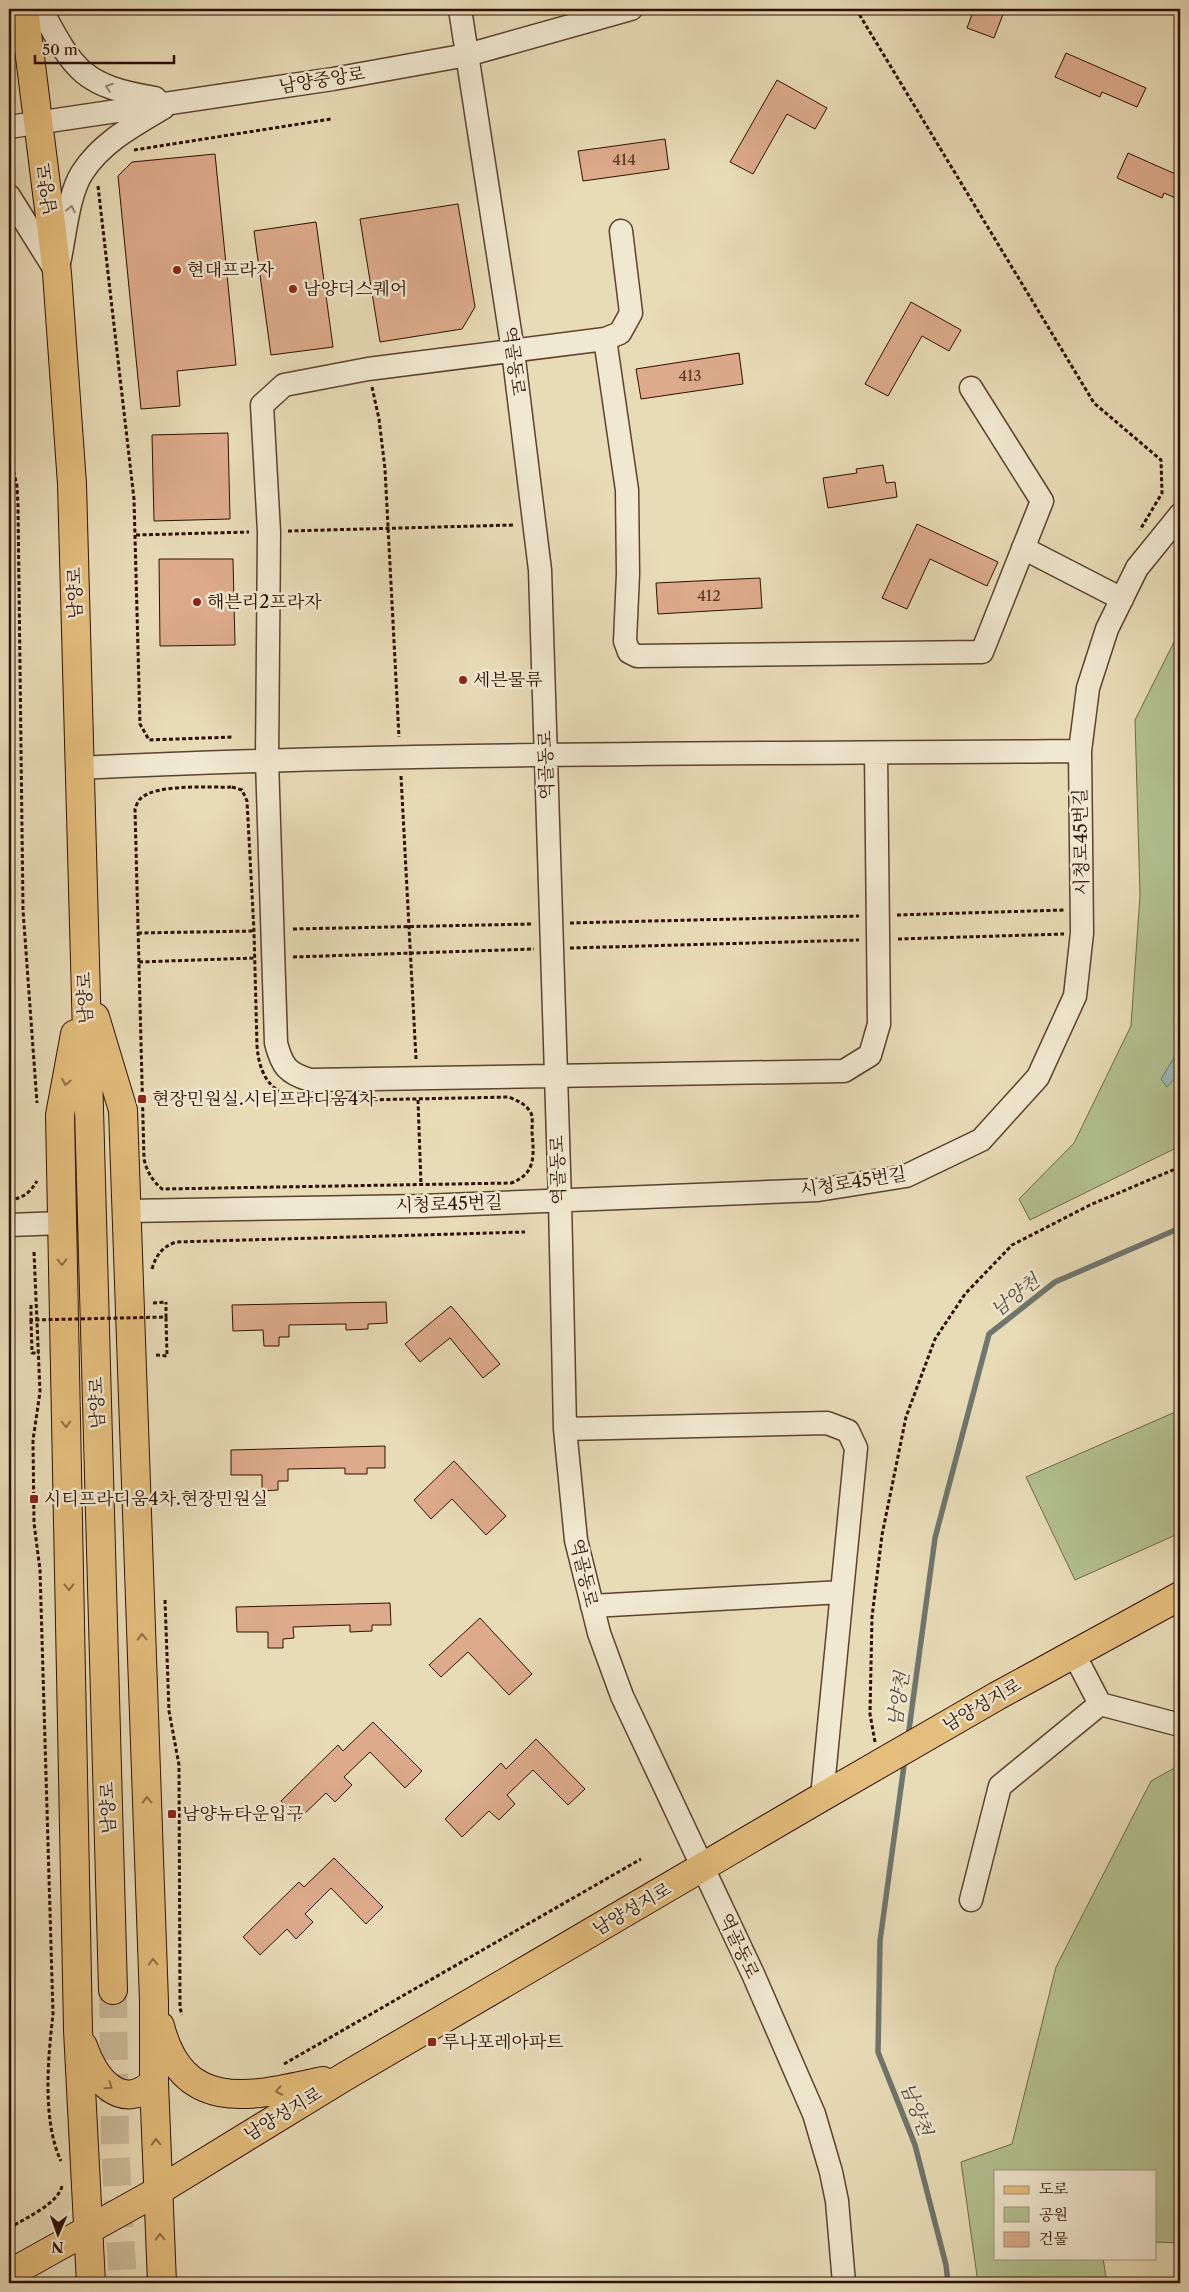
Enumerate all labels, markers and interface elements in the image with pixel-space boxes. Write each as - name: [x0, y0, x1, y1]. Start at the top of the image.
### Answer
- scale bar: [35, 32, 174, 64]
- text: 50 m: [42, 40, 78, 59]
- street label: 남양중앙로: [277, 62, 367, 98]
- one-way arrow: [105, 83, 114, 93]
- house number: 414: [612, 150, 636, 169]
- street label: 남양로: [33, 162, 61, 216]
- one-way arrow: [65, 204, 76, 213]
- place label: 현대프라자: [187, 259, 275, 281]
- marker: 현대프라자: [171, 264, 183, 276]
- place label: 남양더스퀘어: [303, 278, 407, 300]
- marker: 남양더스퀘어: [287, 283, 299, 295]
- street label: 역골동로: [498, 325, 530, 397]
- house number: 413: [678, 366, 702, 385]
- street label: 남양로: [64, 567, 86, 619]
- house number: 412: [697, 586, 721, 605]
- place label: 해븐리2프라자: [207, 591, 322, 613]
- marker: 해븐리2프라자: [191, 596, 203, 608]
- place label: 세븐물류: [473, 669, 543, 691]
- marker: 세븐물류: [457, 674, 469, 686]
- street label: 역골동로: [534, 730, 558, 800]
- street label: 시청로45번길: [1069, 788, 1093, 896]
- street label: 남양로: [73, 972, 97, 1024]
- one-way arrow: [61, 1078, 72, 1087]
- place label: 현장민원실.시티프라디움4차: [152, 1088, 376, 1110]
- marker: 현장민원실.시티프라디움4차: [136, 1093, 148, 1105]
- street label: 역골동로: [546, 1135, 570, 1205]
- street label: 시청로45번길: [798, 1163, 908, 1201]
- street label: 시청로45번길: [395, 1191, 503, 1217]
- one-way arrow: [57, 1258, 68, 1266]
- water label: 남양천: [987, 1268, 1045, 1321]
- street label: 남양로: [85, 1377, 109, 1429]
- one-way arrow: [60, 1420, 71, 1428]
- place label: 시티프라디움4차.현장민원실: [44, 1488, 268, 1510]
- marker: 시티프라디움4차.현장민원실: [28, 1493, 40, 1505]
- street label: 역골동로: [565, 1537, 603, 1609]
- one-way arrow: [64, 1583, 74, 1591]
- one-way arrow: [136, 1633, 147, 1641]
- water label: 남양천: [883, 1669, 914, 1728]
- street label: 남양성지로: [939, 1674, 1025, 1736]
- street label: 남양로: [96, 1782, 120, 1834]
- one-way arrow: [142, 1795, 153, 1803]
- place label: 남양뉴타운입구: [182, 1803, 304, 1825]
- marker: 남양뉴타운입구: [166, 1808, 178, 1820]
- street label: 남양성지로: [589, 1878, 675, 1940]
- street label: 역골동로: [714, 1910, 764, 1982]
- one-way arrow: [148, 1958, 158, 1966]
- place label: 루나포레아파트: [442, 2031, 564, 2053]
- marker: 루나포레아파트: [426, 2036, 438, 2048]
- water label: 남양천: [896, 2079, 938, 2141]
- one-way arrow: [103, 2080, 113, 2089]
- street label: 남양성지로: [240, 2082, 326, 2146]
- one-way arrow: [275, 2085, 284, 2095]
- one-way arrow: [151, 2138, 162, 2146]
- legend: [994, 2170, 1156, 2260]
- text: 도로: [1039, 2179, 1068, 2198]
- text: 공원: [1039, 2205, 1068, 2224]
- north arrow: [32, 2210, 82, 2260]
- text: 건물: [1039, 2229, 1068, 2248]
- one-way arrow: [154, 2233, 165, 2241]
- text: N: [51, 2238, 64, 2256]

